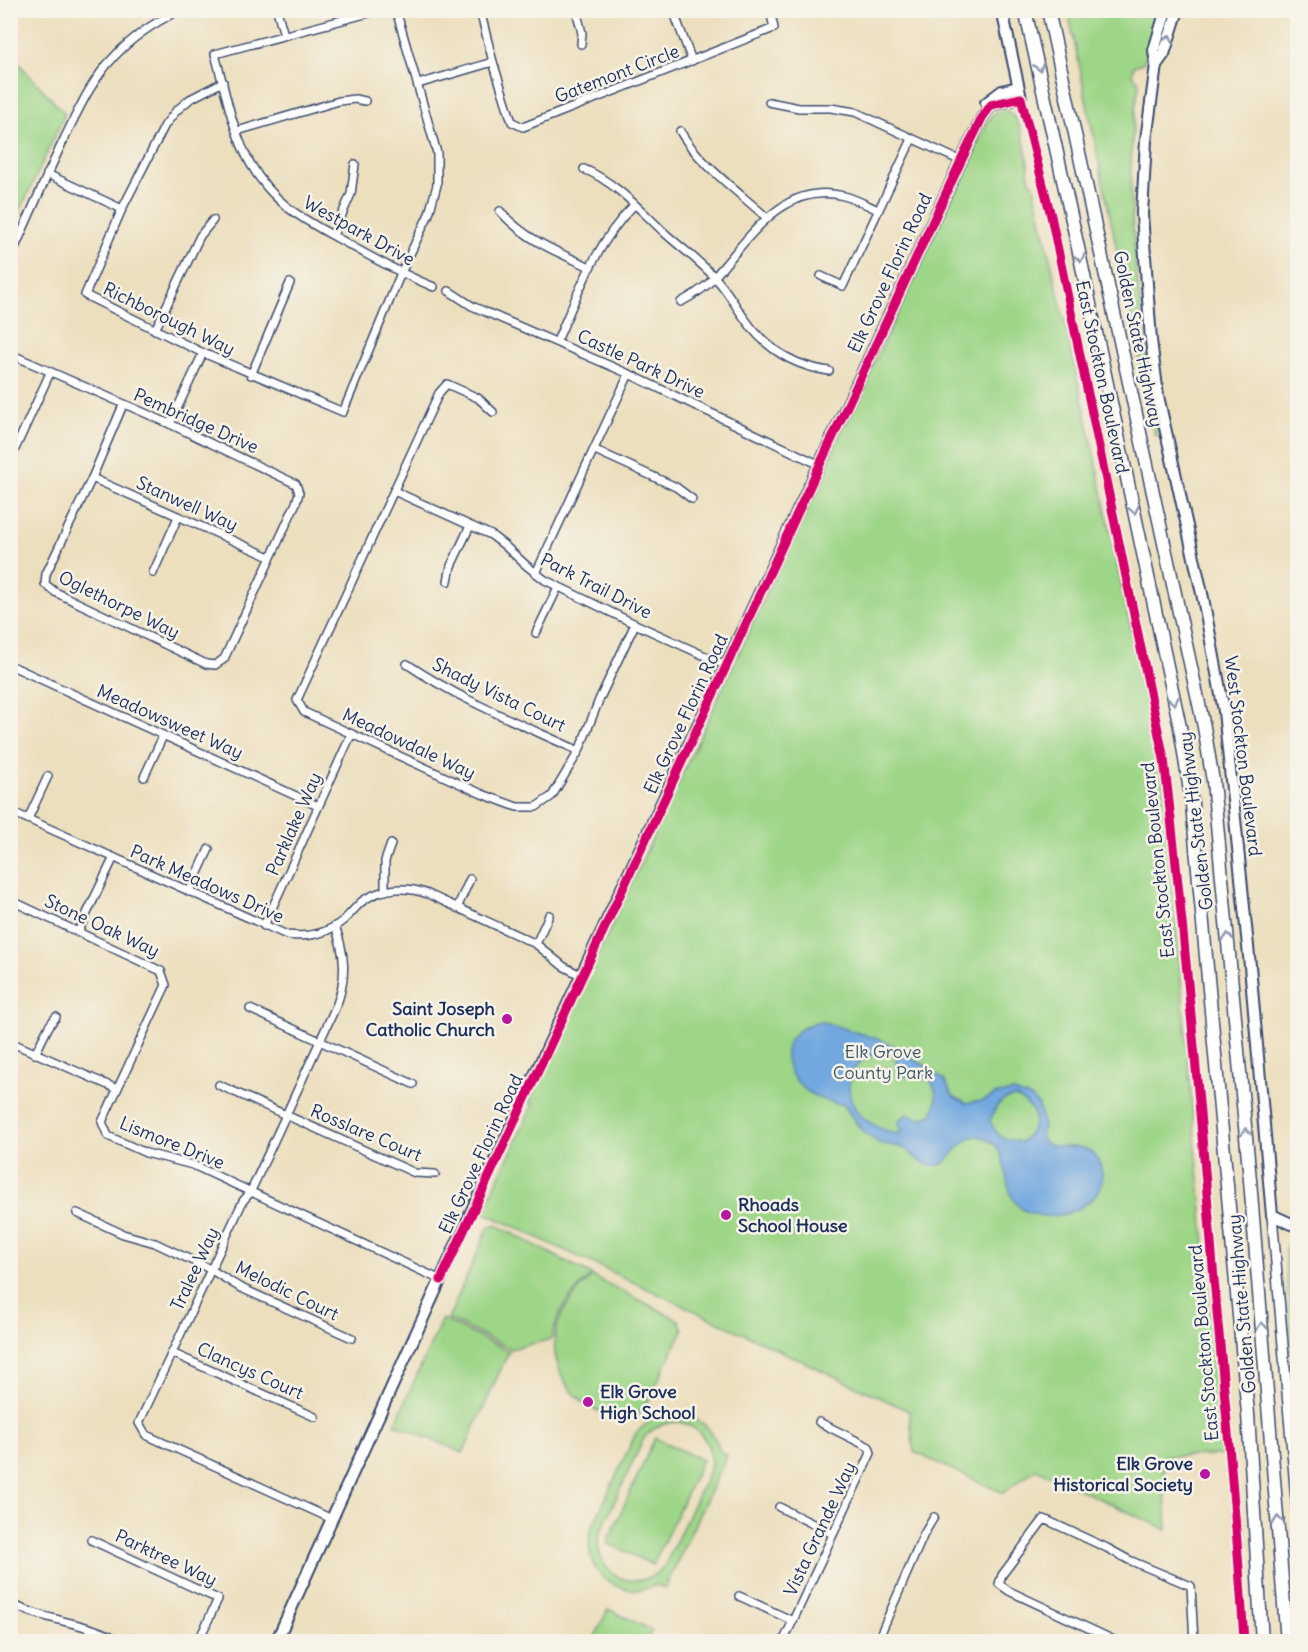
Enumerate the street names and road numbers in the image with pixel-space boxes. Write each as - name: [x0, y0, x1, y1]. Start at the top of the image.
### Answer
- street label: Gatemont Circle: [551, 39, 682, 108]
- street label: Elk Grove Florin Road: [842, 189, 937, 356]
- street label: Westpark Drive: [300, 191, 419, 271]
- street label: Golden State Highway: [1109, 249, 1168, 429]
- street label: Richborough Way: [100, 277, 239, 360]
- street label: East Stockton Boulevard: [1071, 278, 1134, 476]
- street label: Castle Park Drive: [574, 324, 709, 403]
- street label: Pembridge Drive: [130, 383, 262, 458]
- street label: Stanwell Way: [133, 471, 242, 536]
- street label: Park Trail Drive: [537, 548, 656, 623]
- street label: Oglethorpe Way: [55, 565, 184, 644]
- street label: Elk Grove Florin Road: [638, 630, 733, 797]
- street label: Shady Vista Court: [429, 652, 570, 737]
- street label: West Stockton Boulevard: [1220, 654, 1267, 858]
- street label: Meadowsweet Way: [94, 679, 247, 764]
- street label: Meadowdale Way: [339, 703, 479, 784]
- street label: Golden State Highway: [1173, 730, 1218, 912]
- street label: East Stockton Boulevard: [1136, 760, 1179, 959]
- street label: Parklake Way: [261, 769, 327, 879]
- street label: Park Meadows Drive: [127, 839, 288, 928]
- street label: Stone Oak Way: [41, 889, 163, 962]
- street label: Elk Grove Florin Road: [433, 1070, 528, 1237]
- street label: Rosslare Court: [307, 1099, 425, 1166]
- street label: Lismore Drive: [116, 1111, 228, 1174]
- street label: Golden State Highway: [1222, 1214, 1261, 1395]
- street label: Tralee Way: [165, 1223, 224, 1314]
- street label: East Stockton Boulevard: [1183, 1243, 1224, 1442]
- street label: Melodic Court: [232, 1256, 343, 1325]
- street label: Clancys Court: [193, 1337, 307, 1404]
- street label: Vista Grande Way: [778, 1458, 861, 1600]
- street label: Parktree Way: [112, 1524, 221, 1591]

